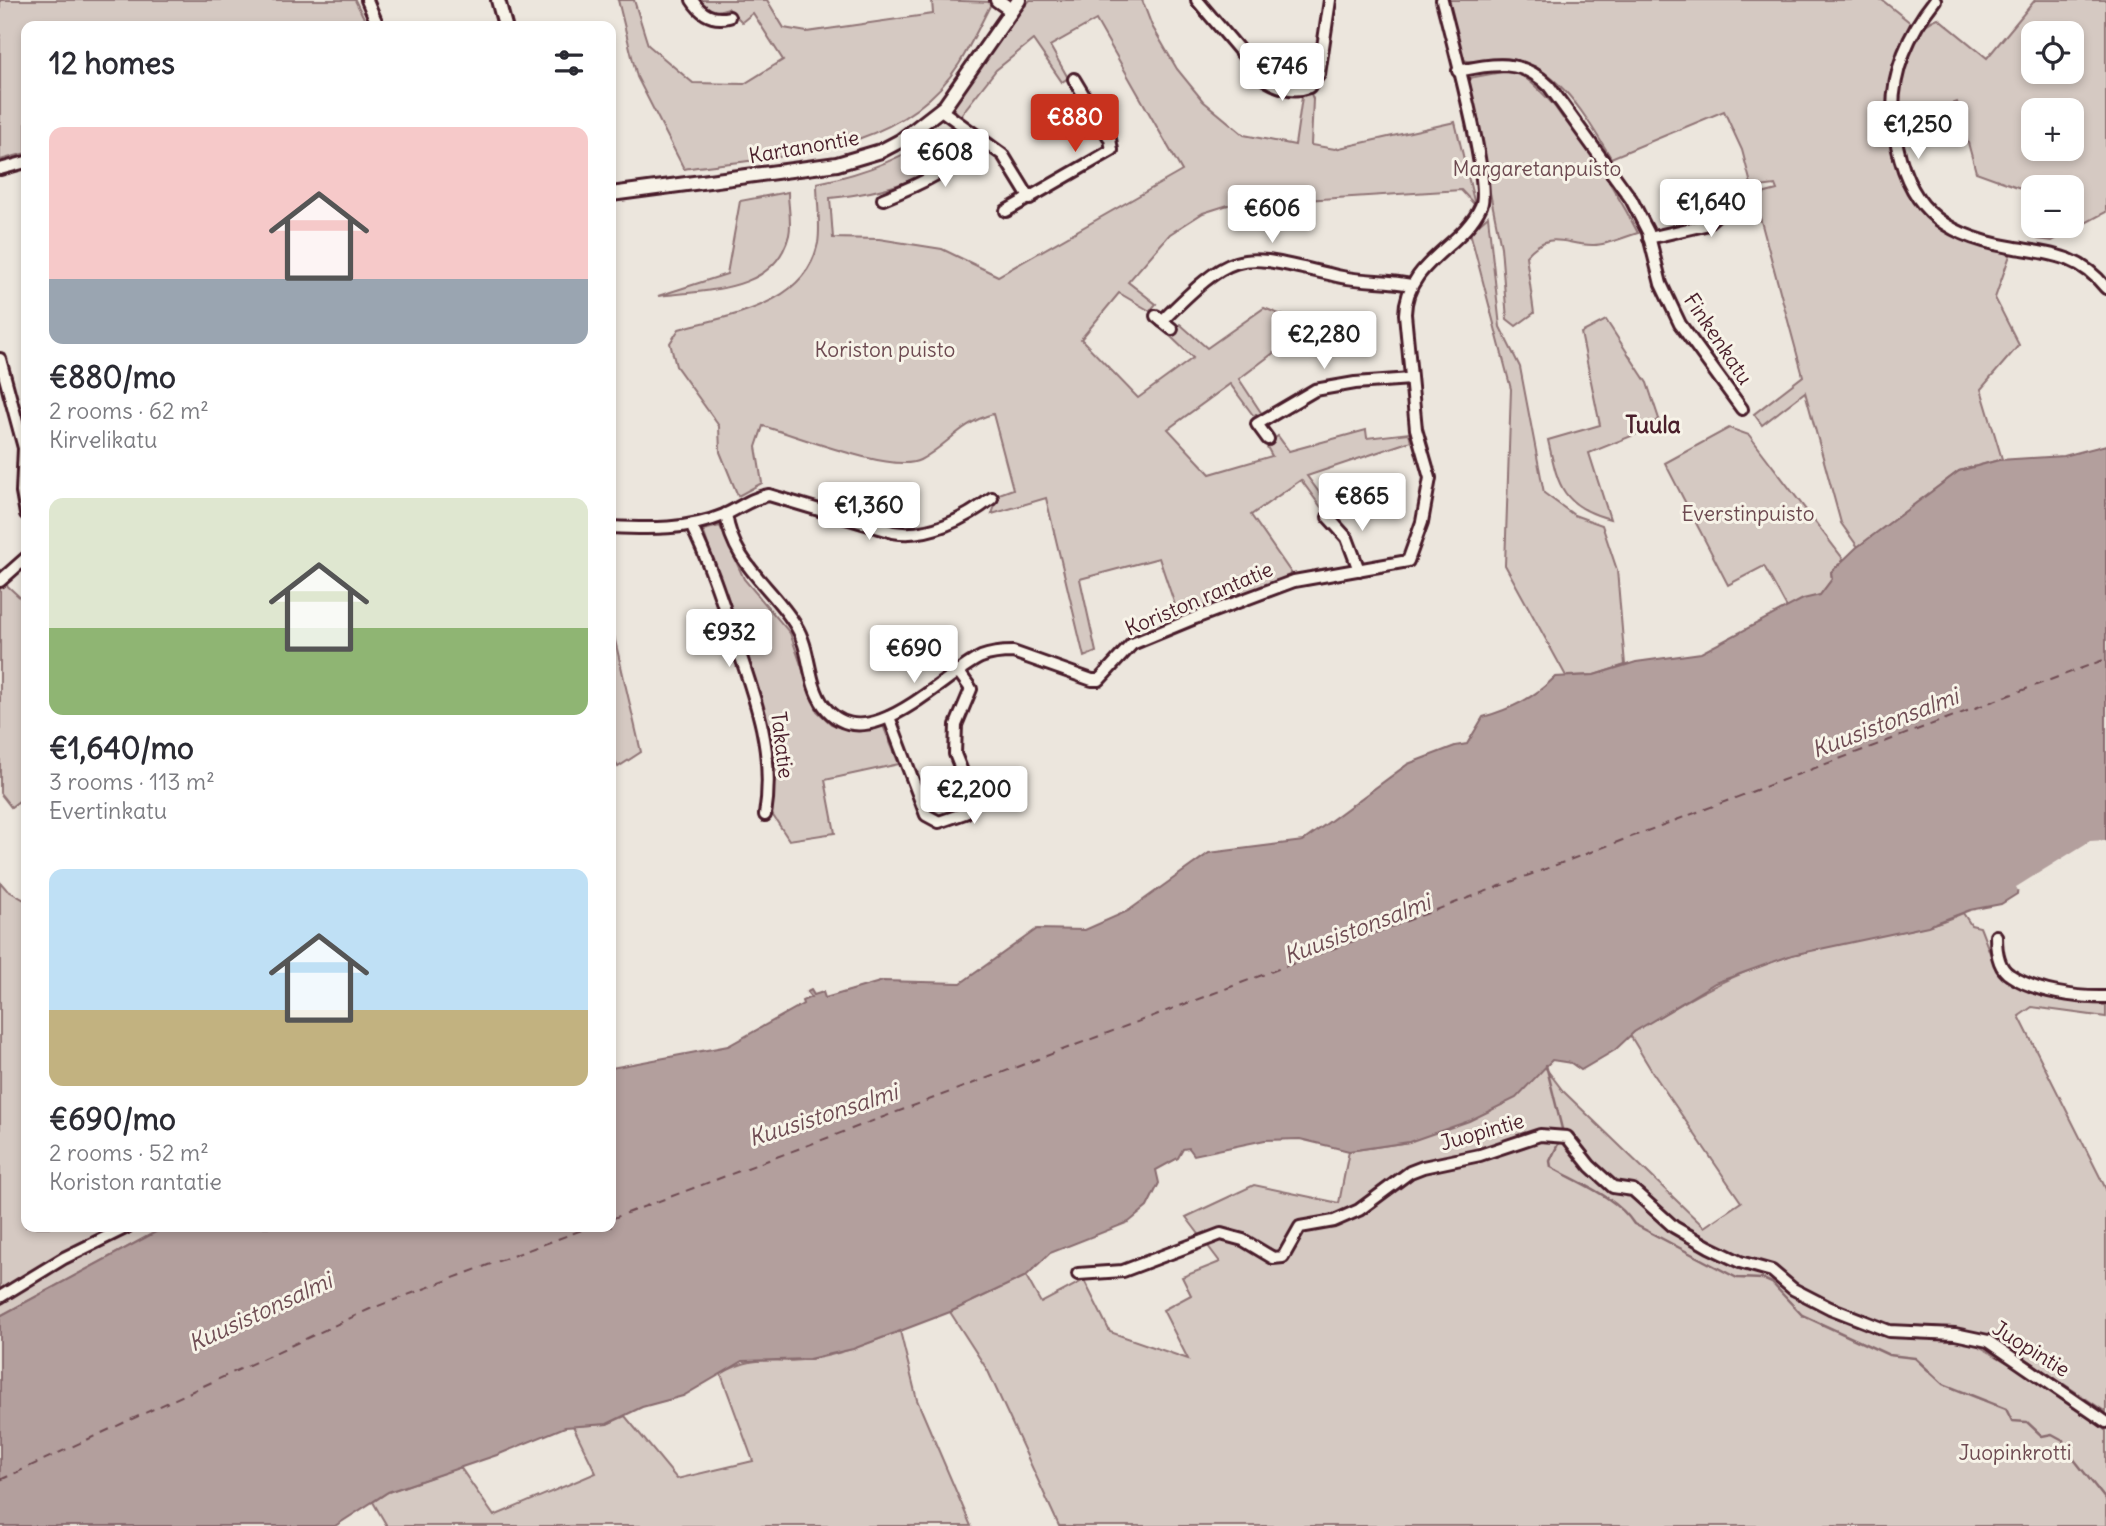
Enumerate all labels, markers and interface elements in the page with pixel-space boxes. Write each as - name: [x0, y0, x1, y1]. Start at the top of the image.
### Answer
- map controls: [2021, 21, 2084, 238]
- button: locate: [2021, 21, 2084, 84]
- pin: €746: [1241, 43, 1323, 103]
- text: 12 homes: [49, 44, 175, 82]
- icon: filters: [550, 44, 588, 82]
- text: €746: [1256, 51, 1308, 80]
- pin: €880: [1034, 94, 1116, 154]
- button: +: [2021, 98, 2084, 161]
- text: €880: [1047, 102, 1103, 131]
- pin: €1,250: [1861, 102, 1975, 161]
- text: €1,250: [1883, 109, 1953, 138]
- street label: Kartanontie: [747, 124, 861, 169]
- pin: €608: [904, 130, 986, 189]
- text: €608: [917, 137, 973, 166]
- park label: Margaretanpuisto: [1453, 155, 1621, 182]
- icon: home: [256, 173, 382, 299]
- button: −: [2021, 175, 2084, 238]
- pin: €1,640: [1654, 180, 1768, 239]
- pin: €606: [1231, 186, 1313, 245]
- text: €1,640: [1676, 187, 1746, 216]
- text: €606: [1244, 193, 1300, 222]
- street label: Finkenkatu: [1678, 288, 1759, 390]
- pin: €2,280: [1267, 312, 1381, 371]
- text: €2,280: [1287, 319, 1361, 348]
- park label: Koriston puisto: [815, 336, 955, 363]
- text: €880/mo: [49, 358, 176, 396]
- text: 2 rooms · 62 m²: [49, 396, 209, 425]
- district label: Tuula: [1625, 410, 1681, 439]
- text: Kirvelikatu: [49, 425, 158, 454]
- pin: €865: [1321, 474, 1403, 533]
- text: €865: [1335, 481, 1389, 510]
- pin: €1,360: [812, 482, 926, 542]
- text: €1,360: [834, 490, 904, 519]
- park label: Everstinpuisto: [1681, 500, 1815, 527]
- icon: home: [256, 544, 382, 670]
- street label: Koriston rantatie: [1121, 555, 1277, 642]
- pin: €932: [688, 610, 770, 669]
- text: €932: [702, 617, 756, 646]
- pin: €690: [873, 626, 955, 685]
- text: €690: [886, 633, 942, 662]
- water label: Kuusistonsalmi: [1807, 680, 1965, 764]
- street label: Takatie: [765, 710, 800, 780]
- text: €1,640/mo: [49, 729, 194, 767]
- pin: €2,200: [917, 766, 1031, 826]
- text: 3 rooms · 113 m²: [49, 767, 215, 796]
- text: €2,200: [936, 774, 1012, 803]
- text: Evertinkatu: [49, 796, 167, 825]
- water label: Kuusistonsalmi: [1279, 886, 1437, 970]
- icon: home: [256, 915, 382, 1041]
- water label: Kuusistonsalmi: [745, 1076, 904, 1152]
- text: €690/mo: [49, 1100, 176, 1138]
- street label: Juopintie: [1437, 1107, 1527, 1156]
- text: 2 rooms · 52 m²: [49, 1138, 209, 1167]
- text: Koriston rantatie: [49, 1167, 222, 1196]
- water label: Kuusistonsalmi: [183, 1264, 339, 1357]
- street label: Juopintie: [1987, 1314, 2075, 1383]
- park label: Juopinkrotti: [1958, 1439, 2072, 1466]

